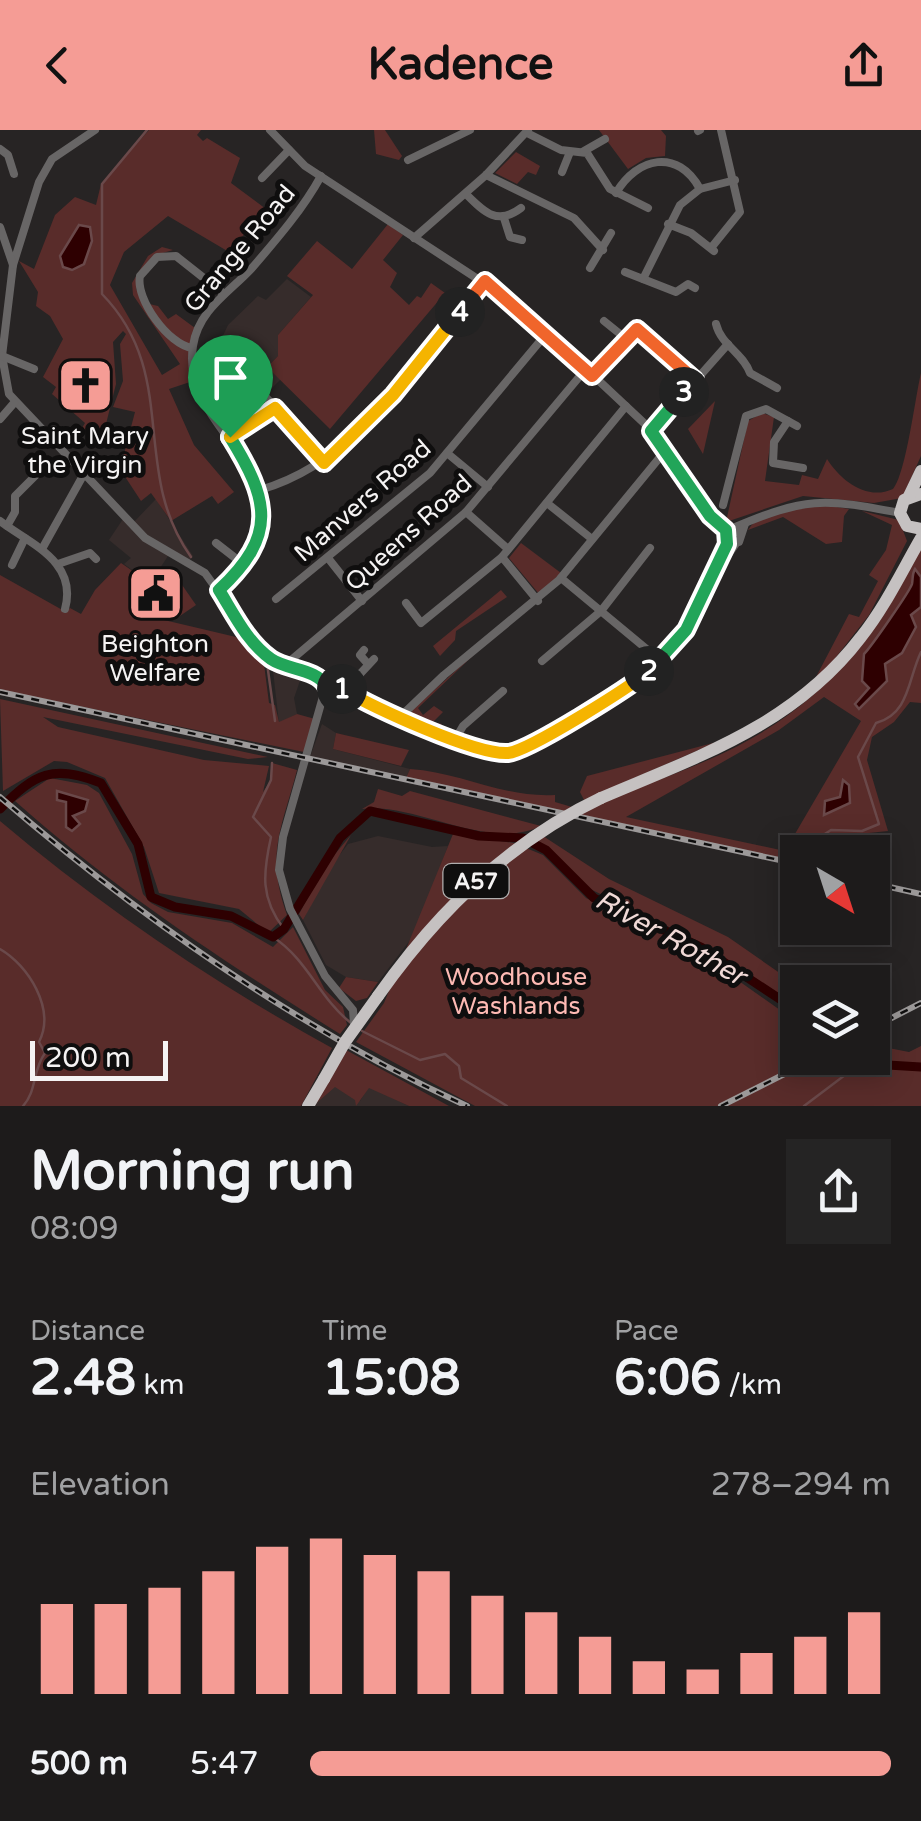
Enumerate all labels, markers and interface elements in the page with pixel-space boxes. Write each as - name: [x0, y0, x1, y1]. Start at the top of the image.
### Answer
- icon: back: [30, 38, 85, 93]
- text: Kadence: [368, 38, 554, 92]
- icon: share: [836, 38, 891, 93]
- street label: Grange Road: [178, 179, 302, 318]
- pin: 4: [435, 287, 485, 337]
- text: 4: [451, 295, 469, 329]
- pin: [188, 335, 273, 438]
- icon: arrive: [203, 350, 258, 405]
- church icon: Saint Mary the Virgin: [55, 356, 115, 416]
- pin: 3: [659, 367, 709, 417]
- text: 3: [675, 375, 693, 409]
- place label: Saint Mary the Virgin: [21, 421, 149, 480]
- street label: Manvers Road: [288, 433, 437, 568]
- street label: Queens Road: [339, 468, 478, 597]
- public building icon: Beighton Welfare: [125, 564, 185, 624]
- place label: Beighton Welfare: [101, 629, 209, 688]
- pin: 2: [624, 646, 674, 696]
- text: 2: [640, 654, 658, 688]
- pin: 1: [317, 664, 367, 714]
- text: 1: [333, 672, 351, 706]
- north arrow: [780, 835, 890, 945]
- map controls: [780, 835, 890, 1075]
- road number: A57: [444, 864, 508, 898]
- water label: River Rother: [589, 883, 754, 995]
- park label: Woodhouse Washlands: [445, 962, 587, 1021]
- button: layers: [780, 965, 890, 1075]
- scale bar: [30, 1036, 168, 1080]
- text: 200 m: [45, 1041, 131, 1075]
- text: Morning run: [30, 1139, 355, 1205]
- button: share: [786, 1139, 891, 1244]
- text: 08:09: [30, 1210, 119, 1248]
- text: Distance: [30, 1314, 145, 1348]
- text: Time: [322, 1314, 387, 1348]
- text: Pace: [614, 1314, 678, 1348]
- text: 2.48: [30, 1348, 136, 1408]
- text: 15:08: [322, 1348, 461, 1408]
- text: 6:06: [614, 1348, 721, 1408]
- text: km: [136, 1368, 184, 1402]
- text: /km: [721, 1368, 782, 1402]
- text: Elevation: [30, 1466, 170, 1504]
- text: 278–294 m: [711, 1466, 891, 1504]
- text: 500 m: [30, 1745, 128, 1783]
- text: 5:47: [190, 1745, 259, 1783]

